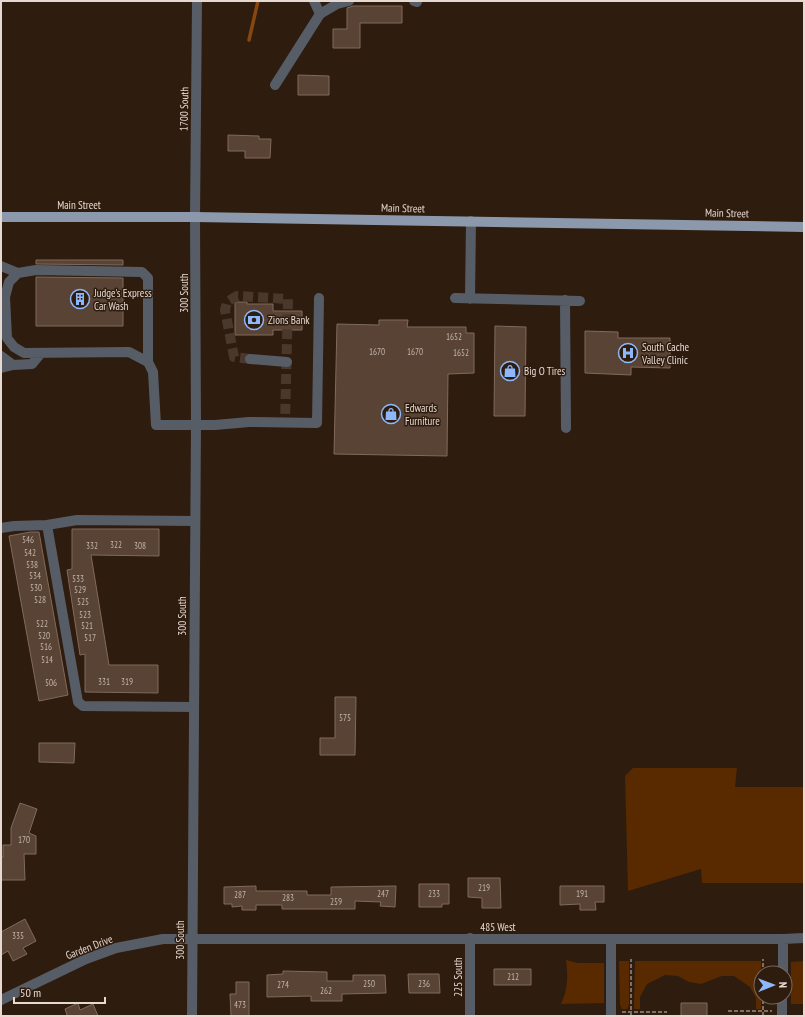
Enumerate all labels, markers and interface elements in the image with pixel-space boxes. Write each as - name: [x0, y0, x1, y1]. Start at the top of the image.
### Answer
- street label: 1700 South: [177, 87, 191, 131]
- street label: Main Street: [57, 198, 101, 212]
- street label: Main Street: [381, 201, 425, 215]
- street label: Main Street: [705, 206, 749, 220]
- street label: 300 South: [177, 273, 191, 313]
- place label: Judge's Express Car Wash: [93, 286, 152, 313]
- building icon: Judge's Express Car Wash: [69, 288, 91, 310]
- bank icon: Zions Bank: [243, 309, 265, 331]
- place label: Zions Bank: [268, 313, 310, 327]
- house number: 1652: [446, 331, 462, 342]
- place label: South Cache Valley Clinic: [641, 340, 689, 367]
- hospital icon: South Cache Valley Clinic: [617, 342, 639, 364]
- house number: 1670: [369, 346, 385, 357]
- house number: 1670: [407, 346, 423, 357]
- house number: 1652: [453, 347, 469, 358]
- shop icon: Big O Tires: [499, 360, 521, 382]
- place label: Big O Tires: [524, 364, 566, 378]
- place label: Edwards Furniture: [405, 401, 440, 428]
- shop icon: Edwards Furniture: [380, 403, 402, 425]
- house number: 546: [22, 534, 34, 545]
- house number: 322: [110, 539, 122, 550]
- house number: 332: [86, 540, 98, 551]
- house number: 308: [134, 540, 146, 551]
- house number: 542: [24, 547, 36, 558]
- house number: 538: [26, 559, 38, 570]
- house number: 534: [29, 570, 41, 581]
- house number: 533: [72, 573, 84, 584]
- house number: 530: [30, 582, 42, 593]
- house number: 529: [74, 584, 86, 595]
- house number: 528: [34, 594, 46, 605]
- house number: 525: [77, 596, 89, 607]
- street label: 300 South: [175, 596, 189, 636]
- house number: 523: [79, 609, 91, 620]
- house number: 522: [36, 618, 48, 629]
- house number: 521: [81, 620, 93, 631]
- house number: 520: [38, 630, 50, 641]
- house number: 517: [84, 632, 96, 643]
- house number: 516: [40, 641, 52, 652]
- house number: 514: [41, 654, 53, 665]
- house number: 331: [98, 676, 110, 687]
- house number: 319: [121, 676, 133, 687]
- house number: 506: [45, 677, 57, 688]
- house number: 575: [339, 712, 351, 723]
- house number: 170: [18, 834, 30, 845]
- house number: 219: [478, 882, 490, 893]
- house number: 247: [377, 888, 389, 899]
- house number: 233: [428, 888, 440, 899]
- house number: 191: [576, 888, 588, 899]
- house number: 287: [234, 889, 246, 900]
- house number: 283: [282, 892, 294, 903]
- house number: 259: [330, 896, 342, 907]
- street label: 300 South: [173, 920, 187, 960]
- street label: 485 West: [480, 920, 516, 934]
- house number: 335: [12, 930, 24, 941]
- street label: Garden Drive: [63, 931, 115, 962]
- street label: 225 South: [451, 957, 465, 997]
- north arrow: [753, 965, 793, 1005]
- house number: 212: [507, 971, 519, 982]
- house number: 250: [363, 978, 375, 989]
- house number: 236: [418, 978, 430, 989]
- scale bar: [14, 979, 105, 1005]
- house number: 274: [277, 979, 289, 990]
- text: N: [776, 982, 790, 988]
- text: 50 m: [20, 985, 41, 1000]
- house number: 262: [320, 985, 332, 996]
- house number: 473: [234, 999, 246, 1010]

